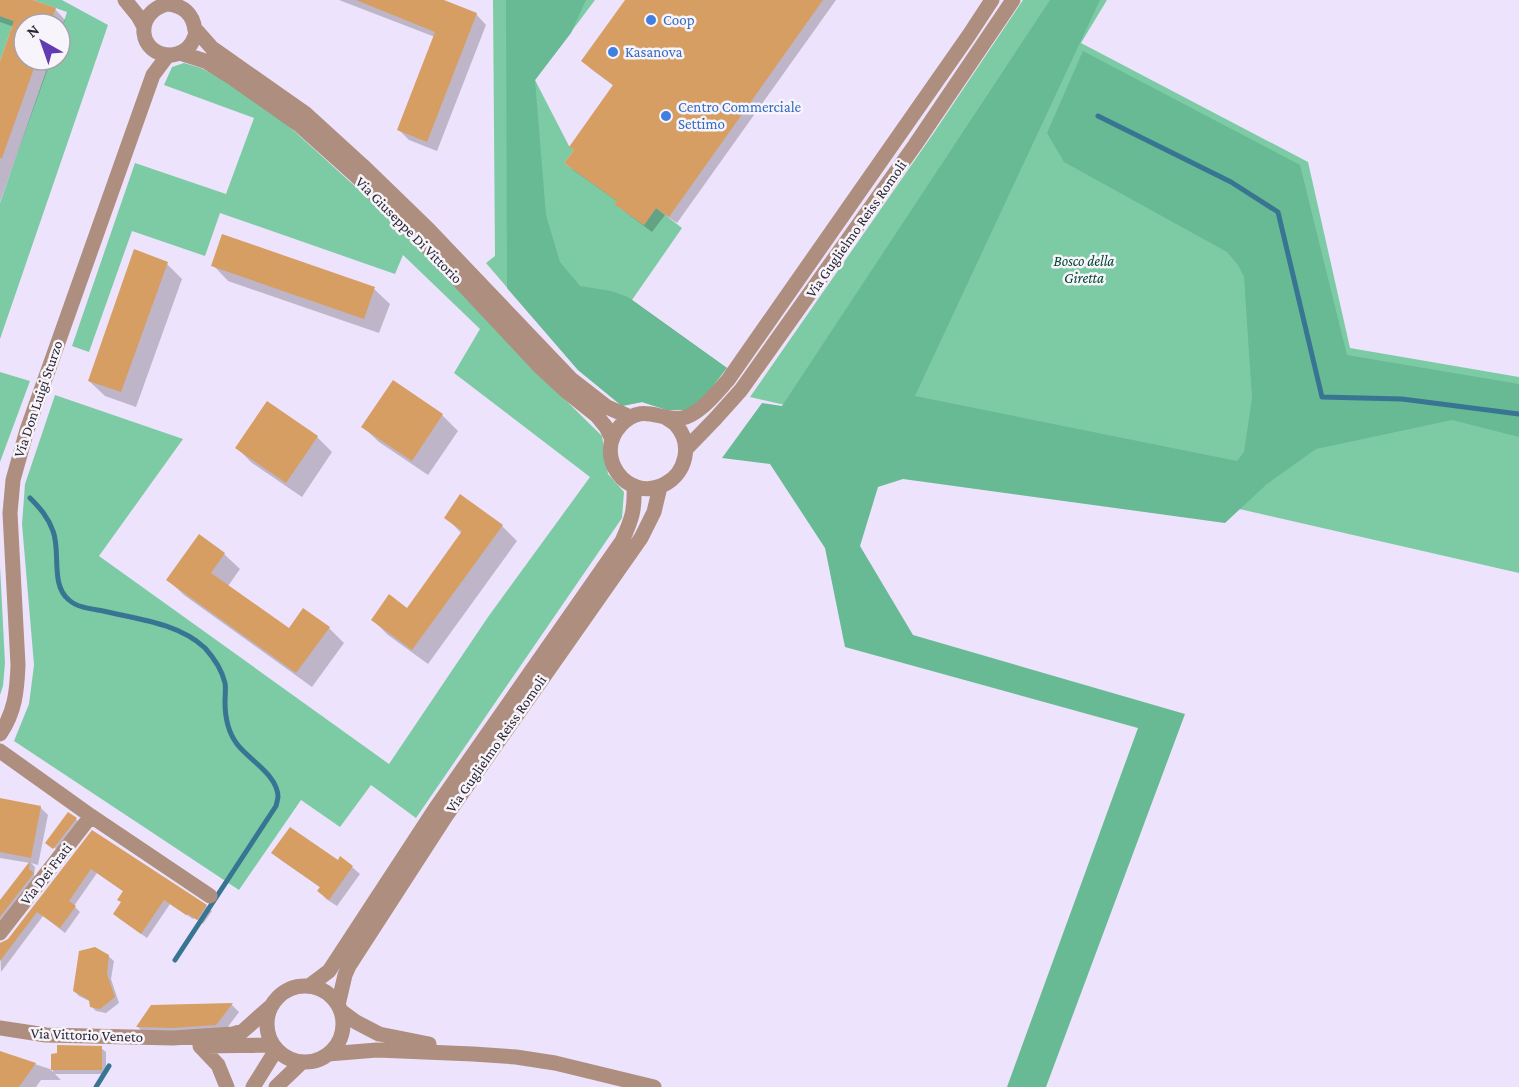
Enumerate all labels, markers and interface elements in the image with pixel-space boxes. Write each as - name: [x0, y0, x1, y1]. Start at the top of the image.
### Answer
- north arrow: [12, 12, 72, 72]
- place label: Coop: [663, 12, 695, 29]
- marker: Coop: [644, 13, 658, 27]
- text: N: [23, 21, 42, 41]
- place label: Kasanova: [625, 44, 683, 60]
- marker: Kasanova: [606, 45, 620, 59]
- place label: Centro Commerciale Settimo: [678, 99, 802, 132]
- marker: Centro Commerciale Settimo: [659, 109, 673, 123]
- street label: Via Guglielmo Reiss Romoli: [803, 157, 910, 301]
- street label: Via Giuseppe Di Vittorio: [352, 173, 466, 287]
- park label: Bosco della Giretta: [1054, 253, 1114, 286]
- street label: Via Don Luigi Sturzo: [10, 338, 66, 460]
- street label: Via Guglielmo Reiss Romoli: [443, 672, 550, 816]
- street label: Via Dei Frati: [17, 840, 75, 908]
- street label: Via Vittorio Veneto: [31, 1025, 143, 1045]

